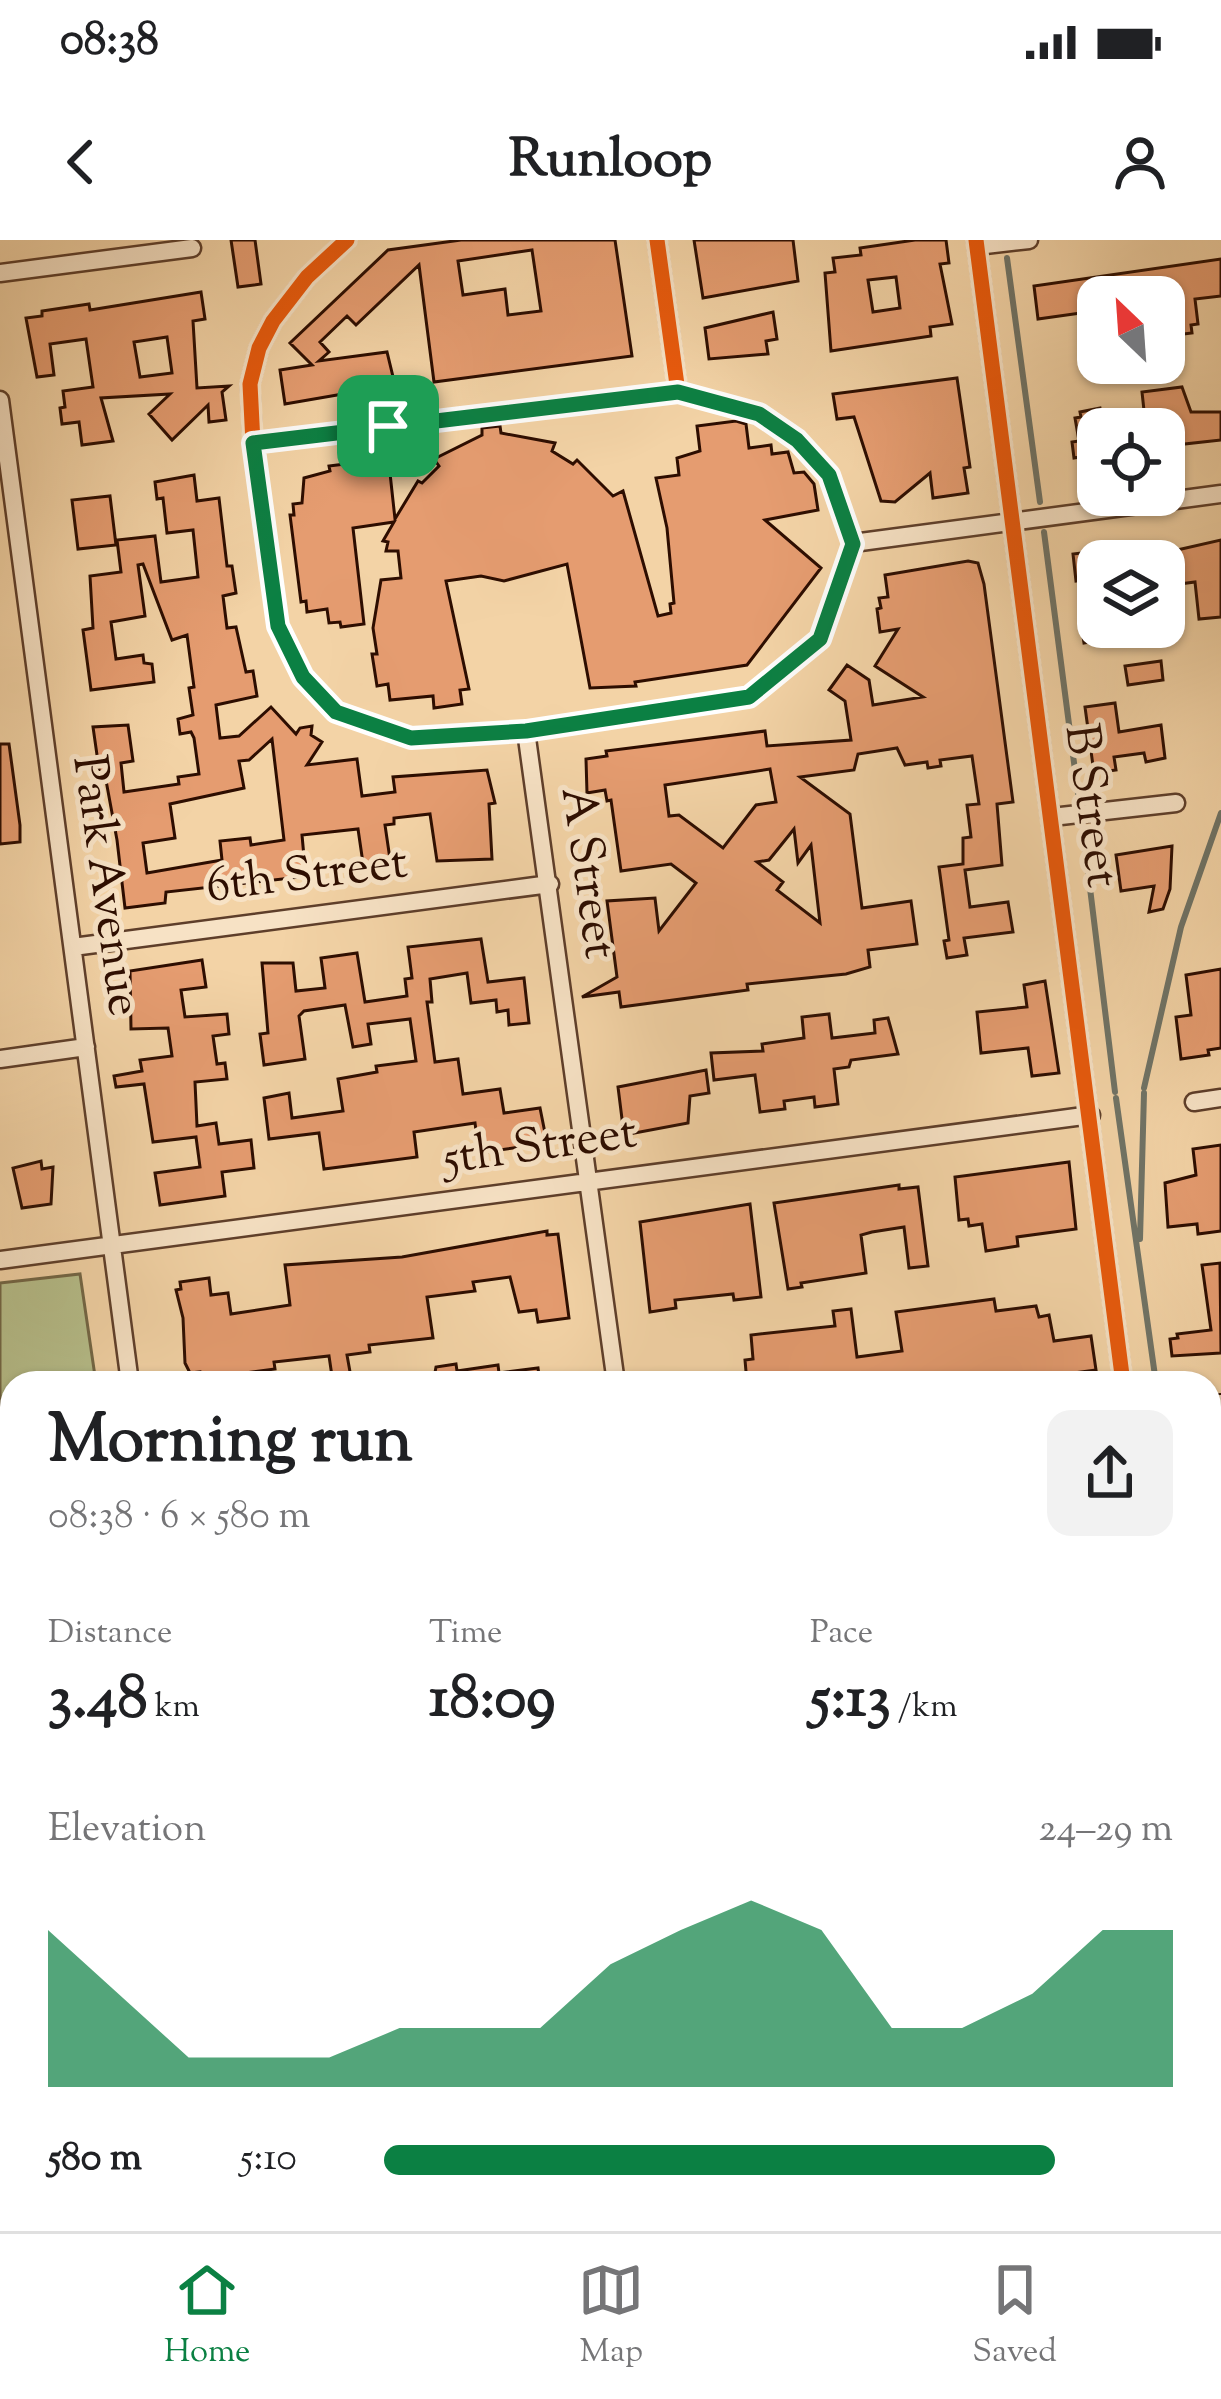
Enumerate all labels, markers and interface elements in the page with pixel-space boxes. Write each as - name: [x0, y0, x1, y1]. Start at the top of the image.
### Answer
- text: 08:38: [60, 10, 159, 75]
- text: Runloop: [509, 123, 712, 201]
- icon: back: [48, 129, 114, 195]
- icon: person: [1107, 129, 1173, 195]
- north arrow: [1077, 276, 1185, 384]
- map controls: [1077, 276, 1185, 648]
- pin: [337, 375, 439, 477]
- icon: arrive: [355, 393, 421, 459]
- button: locate: [1077, 408, 1185, 516]
- button: layers: [1077, 540, 1185, 648]
- street label: B Street: [1043, 720, 1135, 892]
- street label: Park Avenue: [52, 751, 156, 1021]
- street label: A Street: [540, 782, 632, 964]
- street label: 6th Street: [202, 830, 412, 924]
- street label: 5th Street: [436, 1100, 641, 1196]
- text: Morning run: [48, 1397, 413, 1492]
- button: share: [1047, 1410, 1173, 1536]
- text: 08:38 · 6 × 580 m: [48, 1490, 311, 1546]
- text: Distance: [48, 1610, 172, 1658]
- text: Time: [429, 1610, 502, 1658]
- text: Pace: [810, 1610, 873, 1658]
- text: 3.48: [48, 1658, 148, 1745]
- text: 18:09: [429, 1658, 555, 1745]
- text: 5:13: [810, 1658, 891, 1745]
- text: km: [148, 1684, 200, 1732]
- text: /km: [891, 1684, 957, 1732]
- text: Elevation: [48, 1803, 206, 1859]
- text: 24–29 m: [1039, 1803, 1173, 1859]
- text: 580 m: [48, 2132, 142, 2188]
- text: 5:10: [240, 2132, 297, 2188]
- tab: Home: [164, 2257, 250, 2377]
- tab: Map: [578, 2257, 644, 2377]
- tab: Saved: [972, 2257, 1057, 2377]

